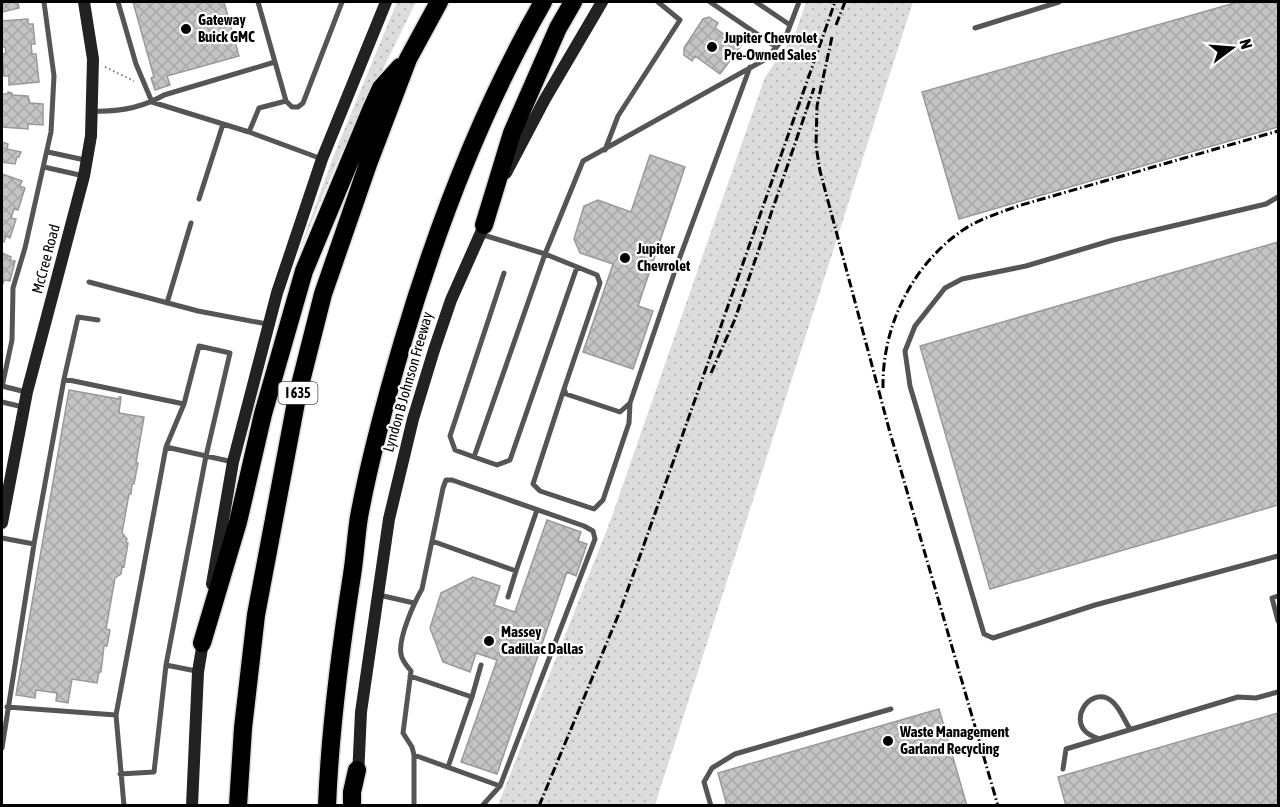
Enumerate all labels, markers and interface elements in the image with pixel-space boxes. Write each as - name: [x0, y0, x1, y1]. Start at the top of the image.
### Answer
- place label: Gateway Buick GMC: [198, 11, 255, 45]
- north arrow: [1202, 18, 1262, 78]
- marker: Gateway Buick GMC: [179, 22, 193, 36]
- place label: Jupiter Chevrolet Pre-Owned Sales: [723, 29, 818, 63]
- text: N: [1236, 37, 1256, 51]
- marker: Jupiter Chevrolet Pre-Owned Sales: [705, 40, 719, 54]
- street label: McCree Road: [28, 222, 63, 295]
- place label: Jupiter Chevrolet: [636, 240, 691, 274]
- marker: Jupiter Chevrolet: [618, 251, 632, 265]
- street label: Lyndon B Johnson Freeway: [379, 310, 436, 454]
- road number: I 635: [278, 382, 318, 404]
- place label: Massey Cadillac Dallas: [501, 623, 584, 657]
- marker: Massey Cadillac Dallas: [482, 634, 496, 648]
- place label: Waste Management Garland Recycling: [899, 723, 1010, 757]
- marker: Waste Management Garland Recycling: [881, 734, 895, 748]

